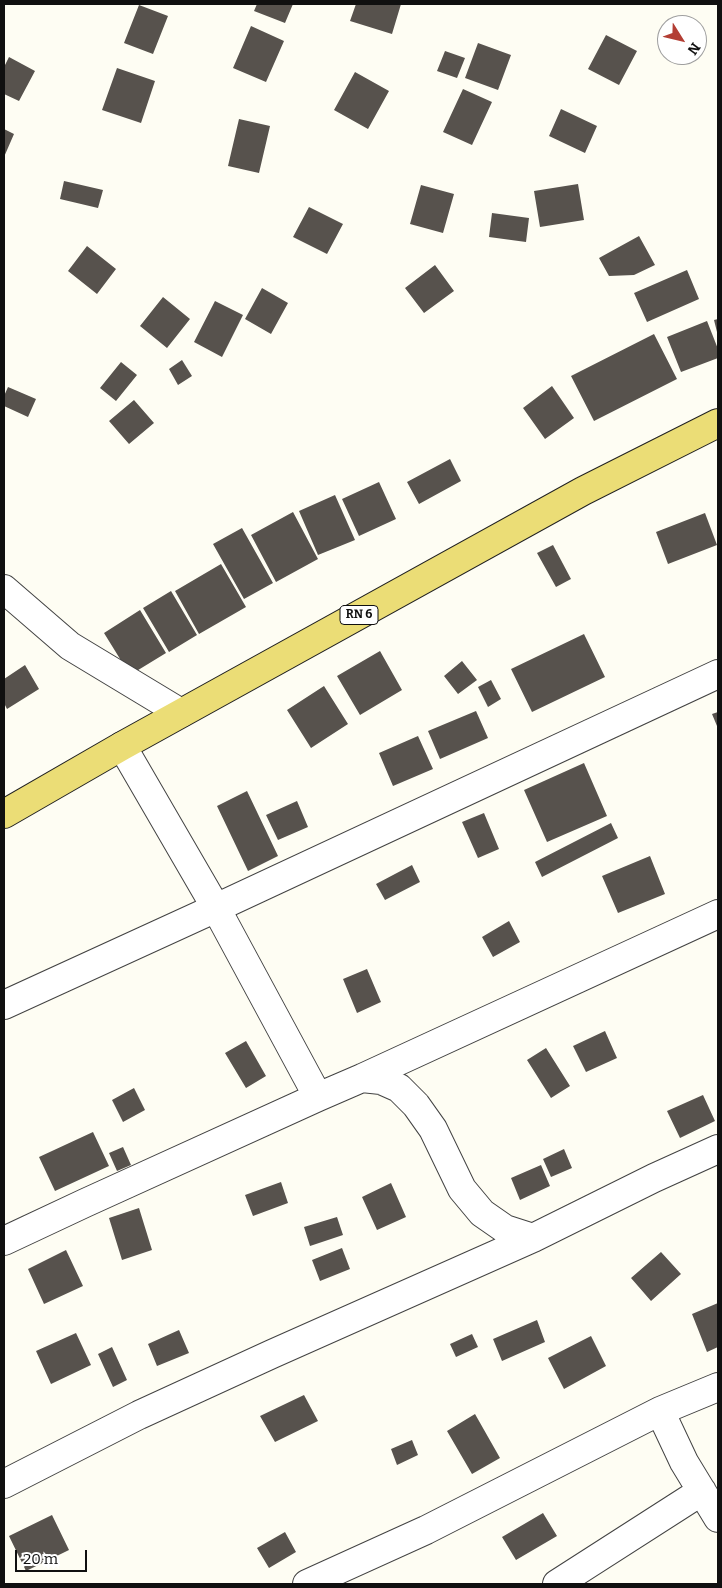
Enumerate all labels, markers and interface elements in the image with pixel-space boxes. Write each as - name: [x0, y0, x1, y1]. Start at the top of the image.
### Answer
- north arrow: [657, 15, 707, 65]
- text: N: [684, 39, 704, 58]
- road number: RN 6: [340, 606, 378, 624]
- scale bar: [18, 1540, 90, 1572]
- text: 20 m: [23, 1550, 58, 1568]

